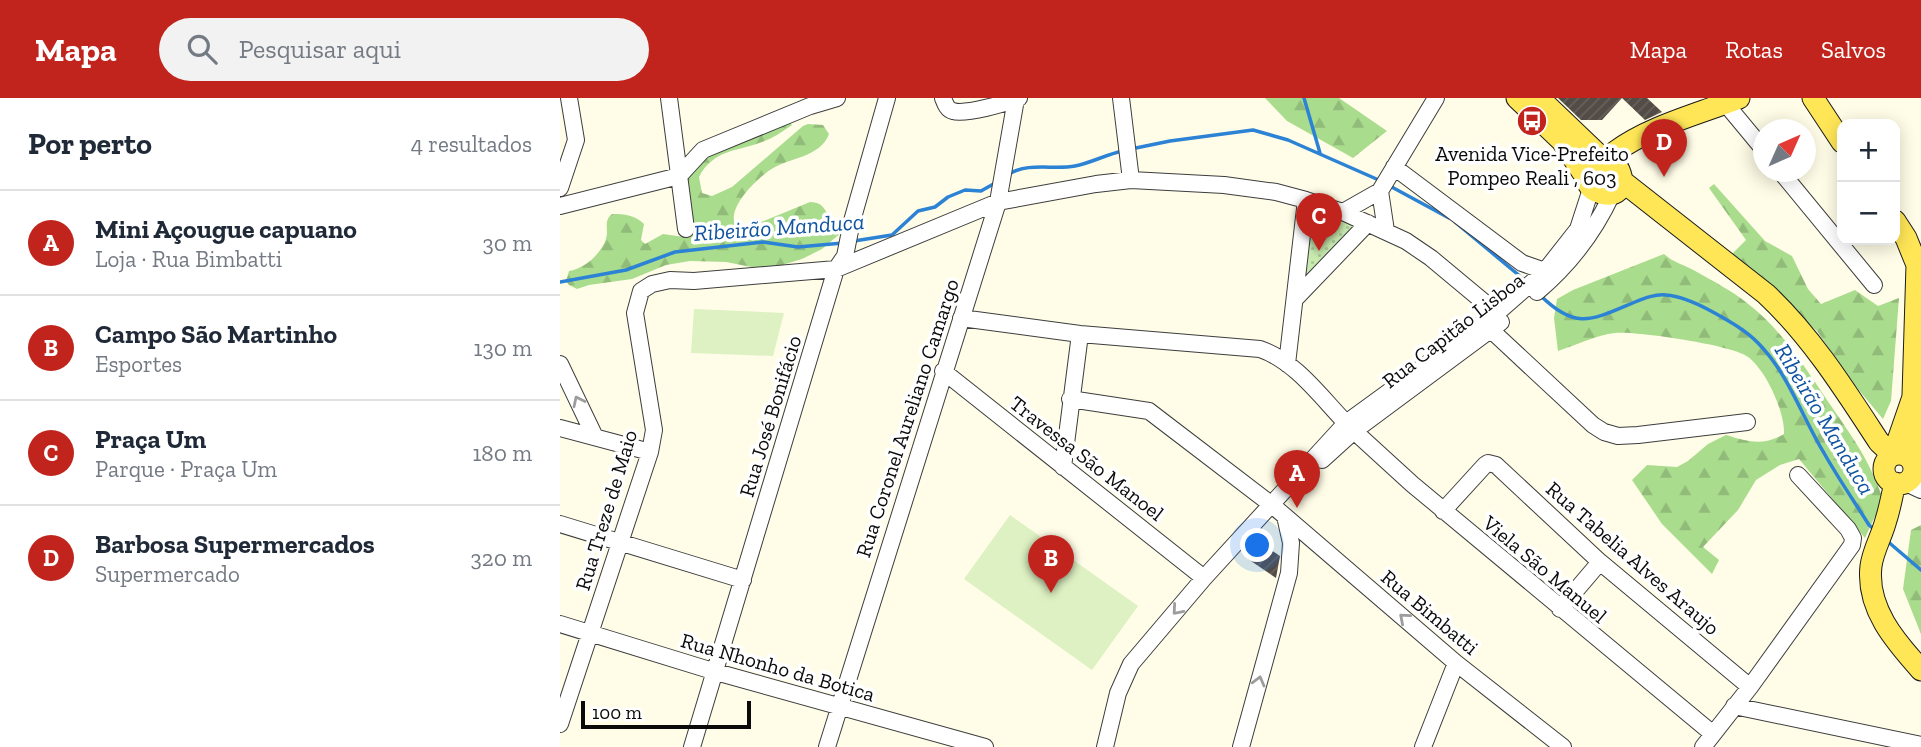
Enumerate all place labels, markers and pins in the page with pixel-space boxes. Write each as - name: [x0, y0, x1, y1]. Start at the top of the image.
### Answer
- bus stop icon: Avenida Vice-Prefeito Pompeo Reali , 603: [1515, 104, 1549, 138]
- pin: D: [1641, 119, 1687, 177]
- place label: Avenida Vice-Prefeito Pompeo Reali , 603: [1435, 141, 1629, 190]
- pin: C: [1296, 193, 1342, 251]
- pin: A: [1274, 450, 1320, 508]
- pin: B: [1028, 535, 1074, 593]

